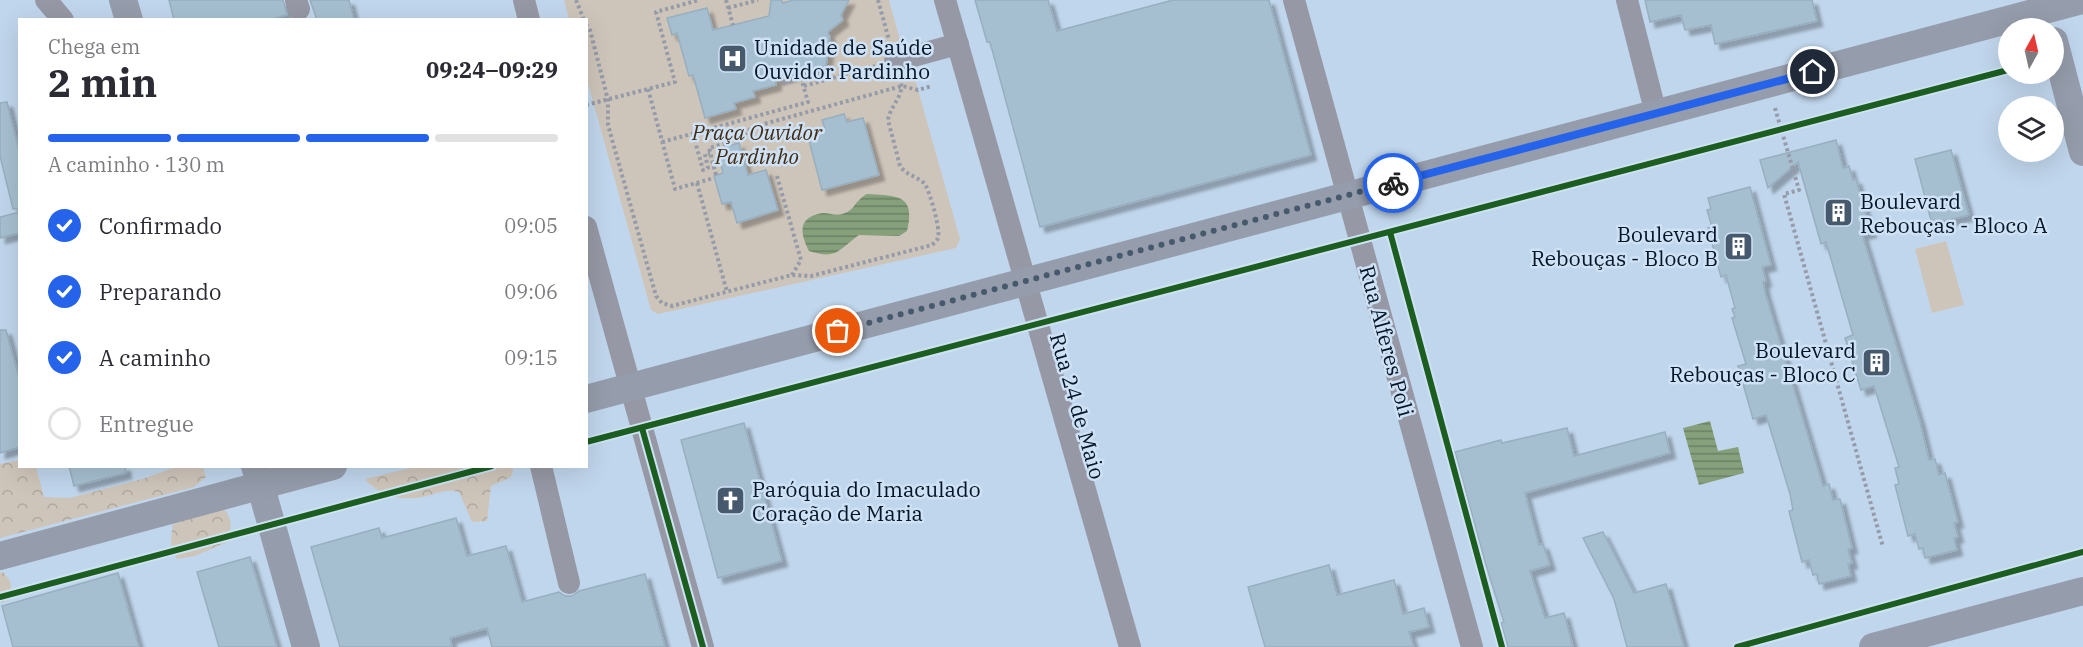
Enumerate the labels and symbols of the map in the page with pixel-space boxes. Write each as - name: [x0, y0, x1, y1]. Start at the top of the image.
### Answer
- north arrow: [1998, 18, 2064, 84]
- place label: Unidade de Saúde Ouvidor Pardinho: [754, 33, 932, 85]
- hospital icon: Unidade de Saúde Ouvidor Pardinho: [717, 43, 749, 75]
- pin: [1787, 46, 1838, 97]
- park label: Praça Ouvidor Pardinho: [691, 118, 823, 170]
- courier: [1363, 153, 1423, 213]
- place label: Boulevard Rebouças - Bloco A: [1860, 187, 2048, 239]
- building icon: Boulevard Rebouças - Bloco A: [1823, 197, 1855, 229]
- place label: Boulevard Rebouças - Bloco B: [1531, 220, 1718, 272]
- building icon: Boulevard Rebouças - Bloco B: [1723, 230, 1755, 262]
- street label: Rua Alferes Poli: [1353, 262, 1421, 420]
- pin: [812, 305, 863, 356]
- street label: Rua 24 de Maio: [1044, 330, 1112, 482]
- place label: Boulevard Rebouças - Bloco C: [1669, 336, 1856, 388]
- building icon: Boulevard Rebouças - Bloco C: [1861, 346, 1893, 378]
- place label: Paróquia do Imaculado Coração de Maria: [752, 475, 981, 527]
- church icon: Paróquia do Imaculado Coração de Maria: [715, 485, 747, 517]

